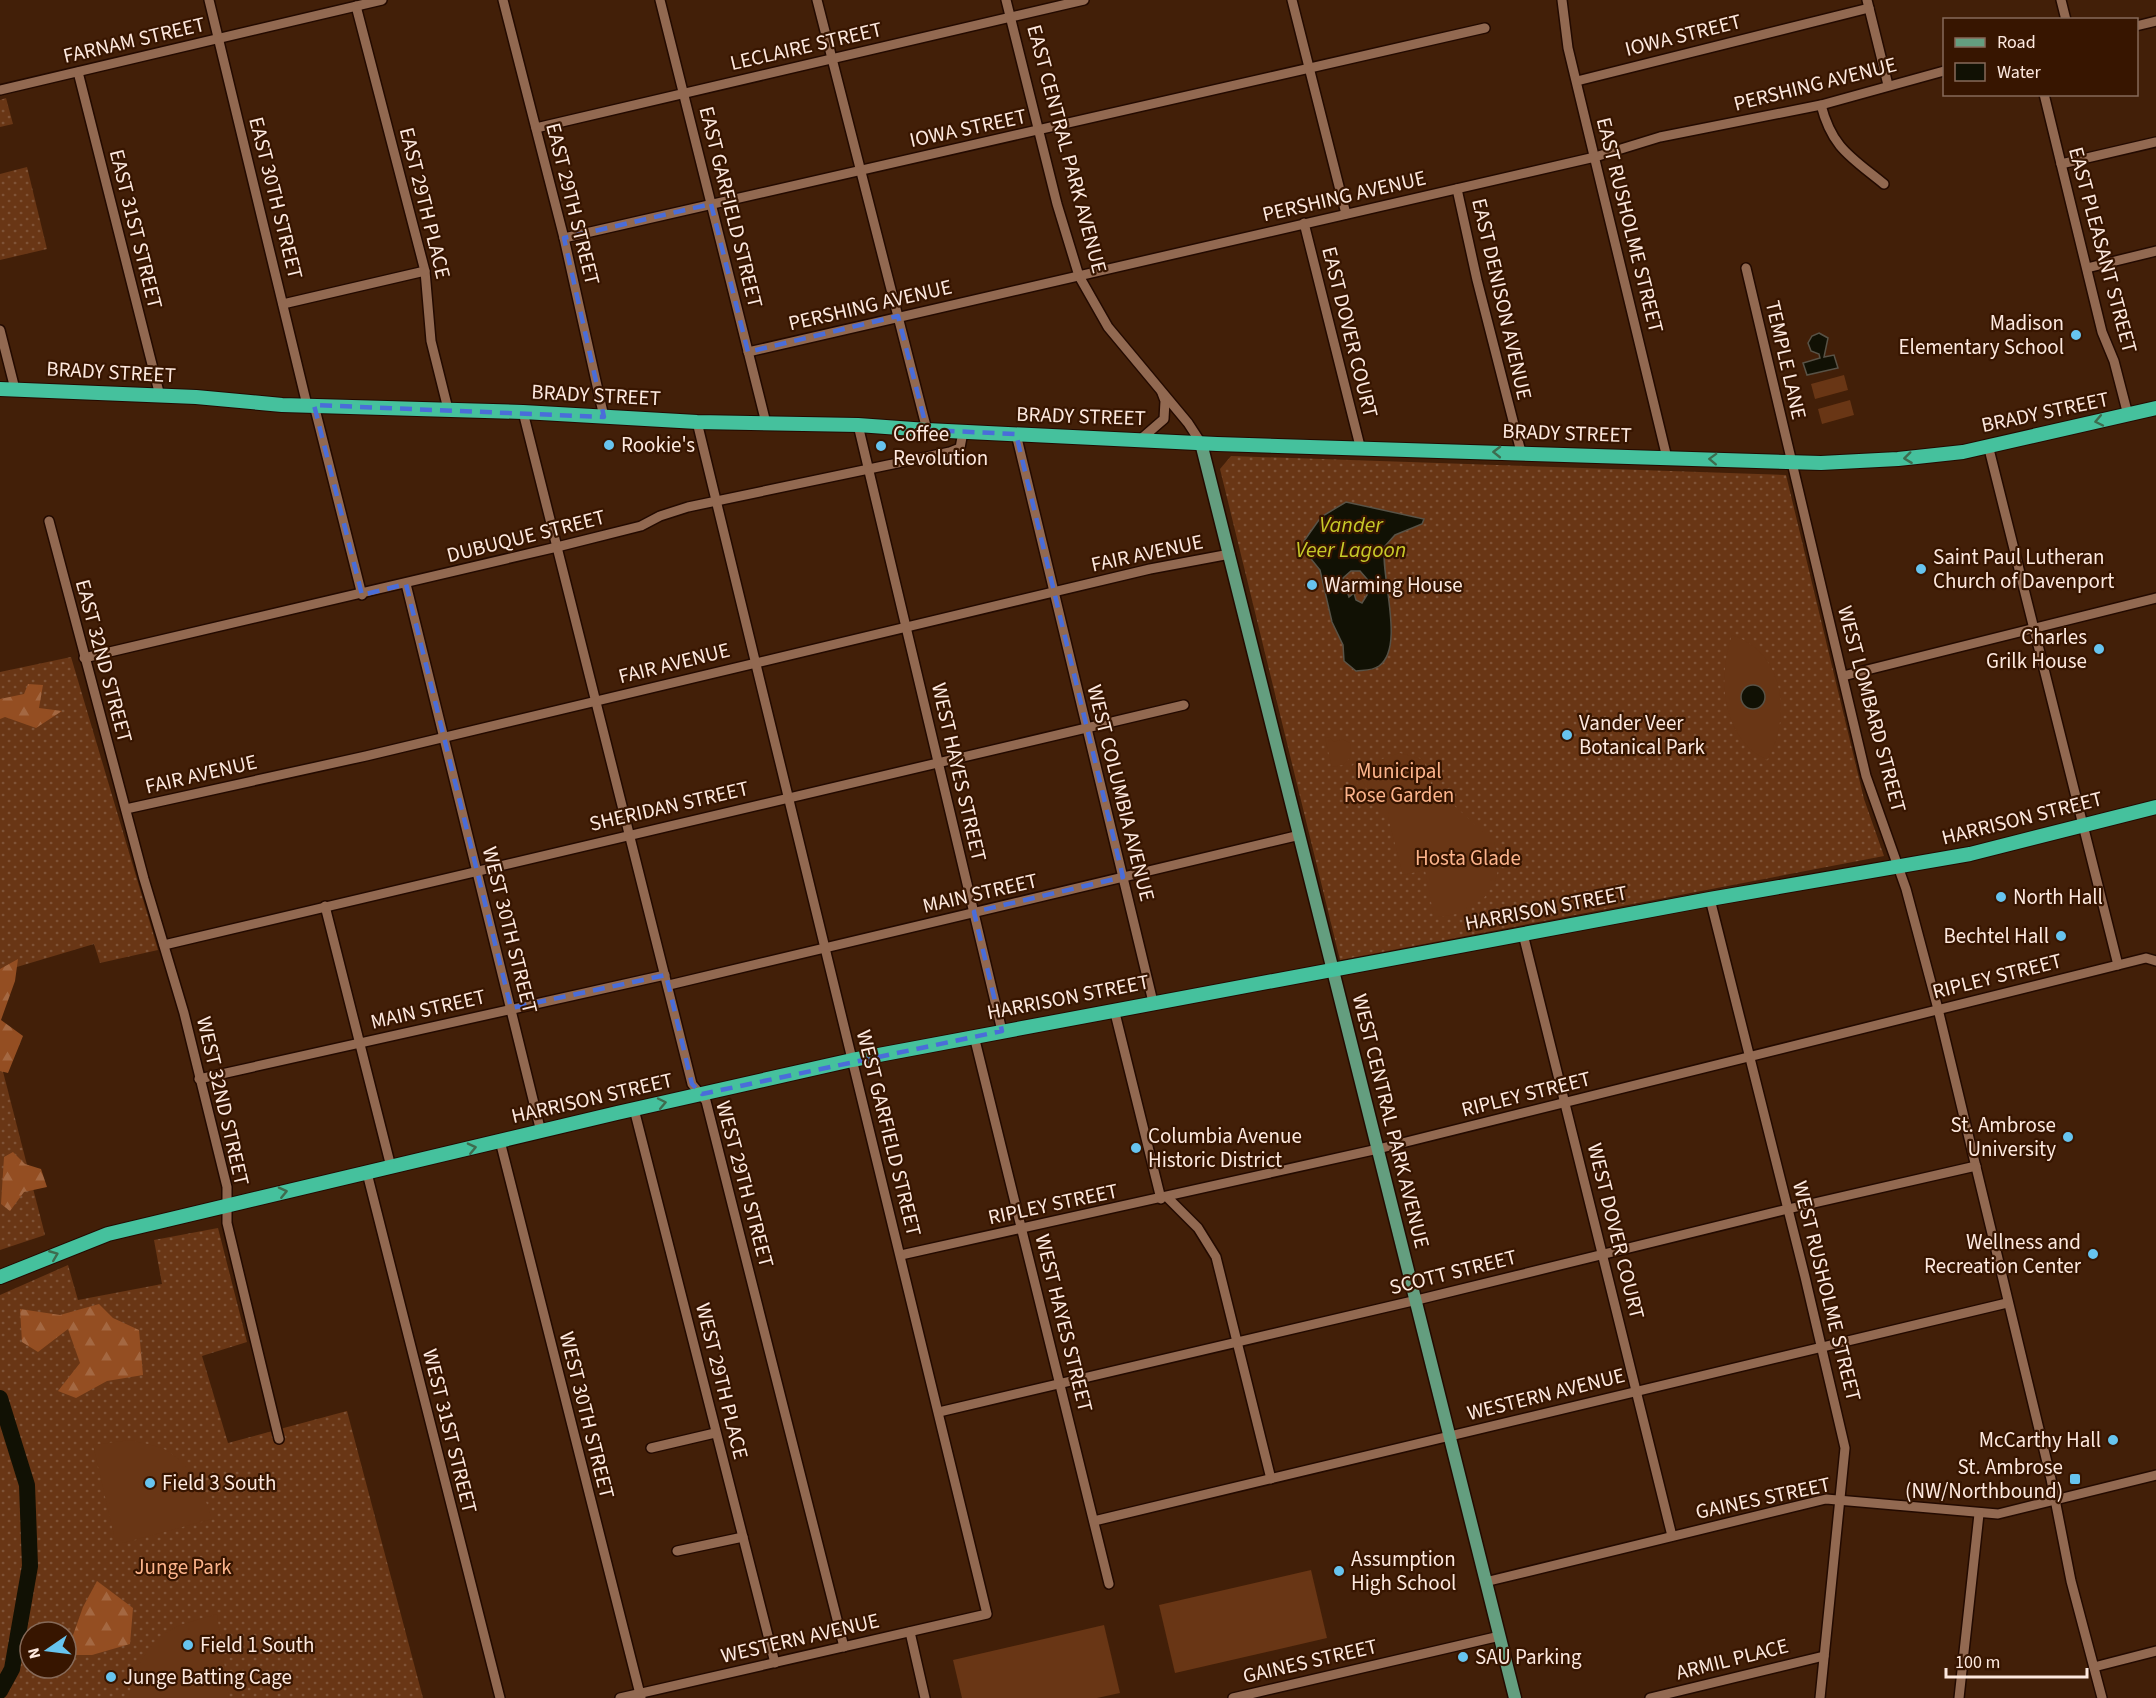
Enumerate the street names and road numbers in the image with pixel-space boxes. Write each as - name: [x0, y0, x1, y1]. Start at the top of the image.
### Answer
- street label: IOWA STREET: [1622, 6, 1744, 64]
- street label: FARNAM STREET: [60, 9, 208, 71]
- street label: LECLAIRE STREET: [727, 14, 885, 78]
- street label: EAST CENTRAL PARK AVENUE: [1019, 21, 1115, 277]
- street label: PERSHING AVENUE: [1730, 49, 1900, 119]
- street label: IOWA STREET: [907, 101, 1029, 155]
- street label: EAST GARFIELD STREET: [691, 103, 771, 311]
- street label: EAST 30TH STREET: [241, 114, 311, 282]
- street label: EAST RUSHOLME STREET: [1589, 114, 1671, 336]
- street label: EAST 29TH STREET: [538, 120, 608, 288]
- street label: EAST 29TH PLACE: [392, 124, 458, 282]
- street label: EAST PLEASANT STREET: [2061, 144, 2145, 356]
- street label: EAST 31ST STREET: [102, 146, 170, 312]
- street label: PERSHING AVENUE: [1259, 163, 1429, 229]
- street label: EAST DENISON AVENUE: [1464, 195, 1540, 403]
- street label: EAST DOVER COURT: [1314, 243, 1386, 421]
- street label: PERSHING AVENUE: [785, 272, 955, 338]
- street label: TEMPLE LANE: [1758, 298, 1814, 422]
- street label: BRADY STREET: [45, 354, 177, 390]
- street label: BRADY STREET: [530, 377, 662, 413]
- street label: BRADY STREET: [1978, 384, 2112, 440]
- street label: BRADY STREET: [1016, 399, 1146, 433]
- street label: BRADY STREET: [1502, 416, 1632, 450]
- street label: DUBUQUE STREET: [444, 502, 608, 570]
- street label: FAIR AVENUE: [1088, 526, 1206, 580]
- street label: EAST 32ND STREET: [68, 576, 140, 746]
- street label: WEST LOMBARD STREET: [1830, 602, 1914, 816]
- street label: FAIR AVENUE: [615, 635, 733, 691]
- street label: WEST HAYES STREET: [924, 680, 994, 864]
- street label: WEST COLUMBIA AVENUE: [1080, 682, 1162, 904]
- street label: FAIR AVENUE: [142, 747, 260, 801]
- street label: SHERIDAN STREET: [586, 773, 752, 839]
- street label: HARRISON STREET: [1938, 784, 2106, 852]
- street label: WEST 30TH STREET: [475, 843, 545, 1017]
- street label: MAIN STREET: [919, 865, 1041, 921]
- street label: HARRISON STREET: [1462, 878, 1630, 938]
- street label: RIPLEY STREET: [1929, 945, 2065, 1007]
- street label: HARRISON STREET: [984, 967, 1152, 1027]
- street label: MAIN STREET: [367, 981, 489, 1037]
- street label: WEST CENTRAL PARK AVENUE: [1345, 991, 1437, 1251]
- street label: WEST 32ND STREET: [189, 1013, 257, 1189]
- street label: WEST GARFIELD STREET: [849, 1027, 929, 1239]
- street label: RIPLEY STREET: [1458, 1063, 1594, 1125]
- street label: HARRISON STREET: [508, 1065, 676, 1131]
- street label: WEST 29TH STREET: [708, 1097, 782, 1271]
- street label: WEST DOVER COURT: [1580, 1140, 1652, 1322]
- street label: RIPLEY STREET: [985, 1176, 1121, 1232]
- street label: WEST RUSHOLME STREET: [1785, 1178, 1869, 1404]
- street label: WEST HAYES STREET: [1027, 1231, 1101, 1415]
- street label: SCOTT STREET: [1386, 1242, 1520, 1302]
- street label: WEST 29TH PLACE: [688, 1300, 756, 1462]
- street label: WEST 30TH STREET: [552, 1328, 622, 1502]
- street label: WEST 31ST STREET: [415, 1346, 485, 1516]
- street label: WESTERN AVENUE: [1464, 1360, 1628, 1428]
- street label: GAINES STREET: [1693, 1469, 1833, 1527]
- street label: WESTERN AVENUE: [718, 1605, 882, 1671]
- street label: GAINES STREET: [1240, 1631, 1380, 1691]
- street label: ARMIL PLACE: [1673, 1631, 1791, 1687]

